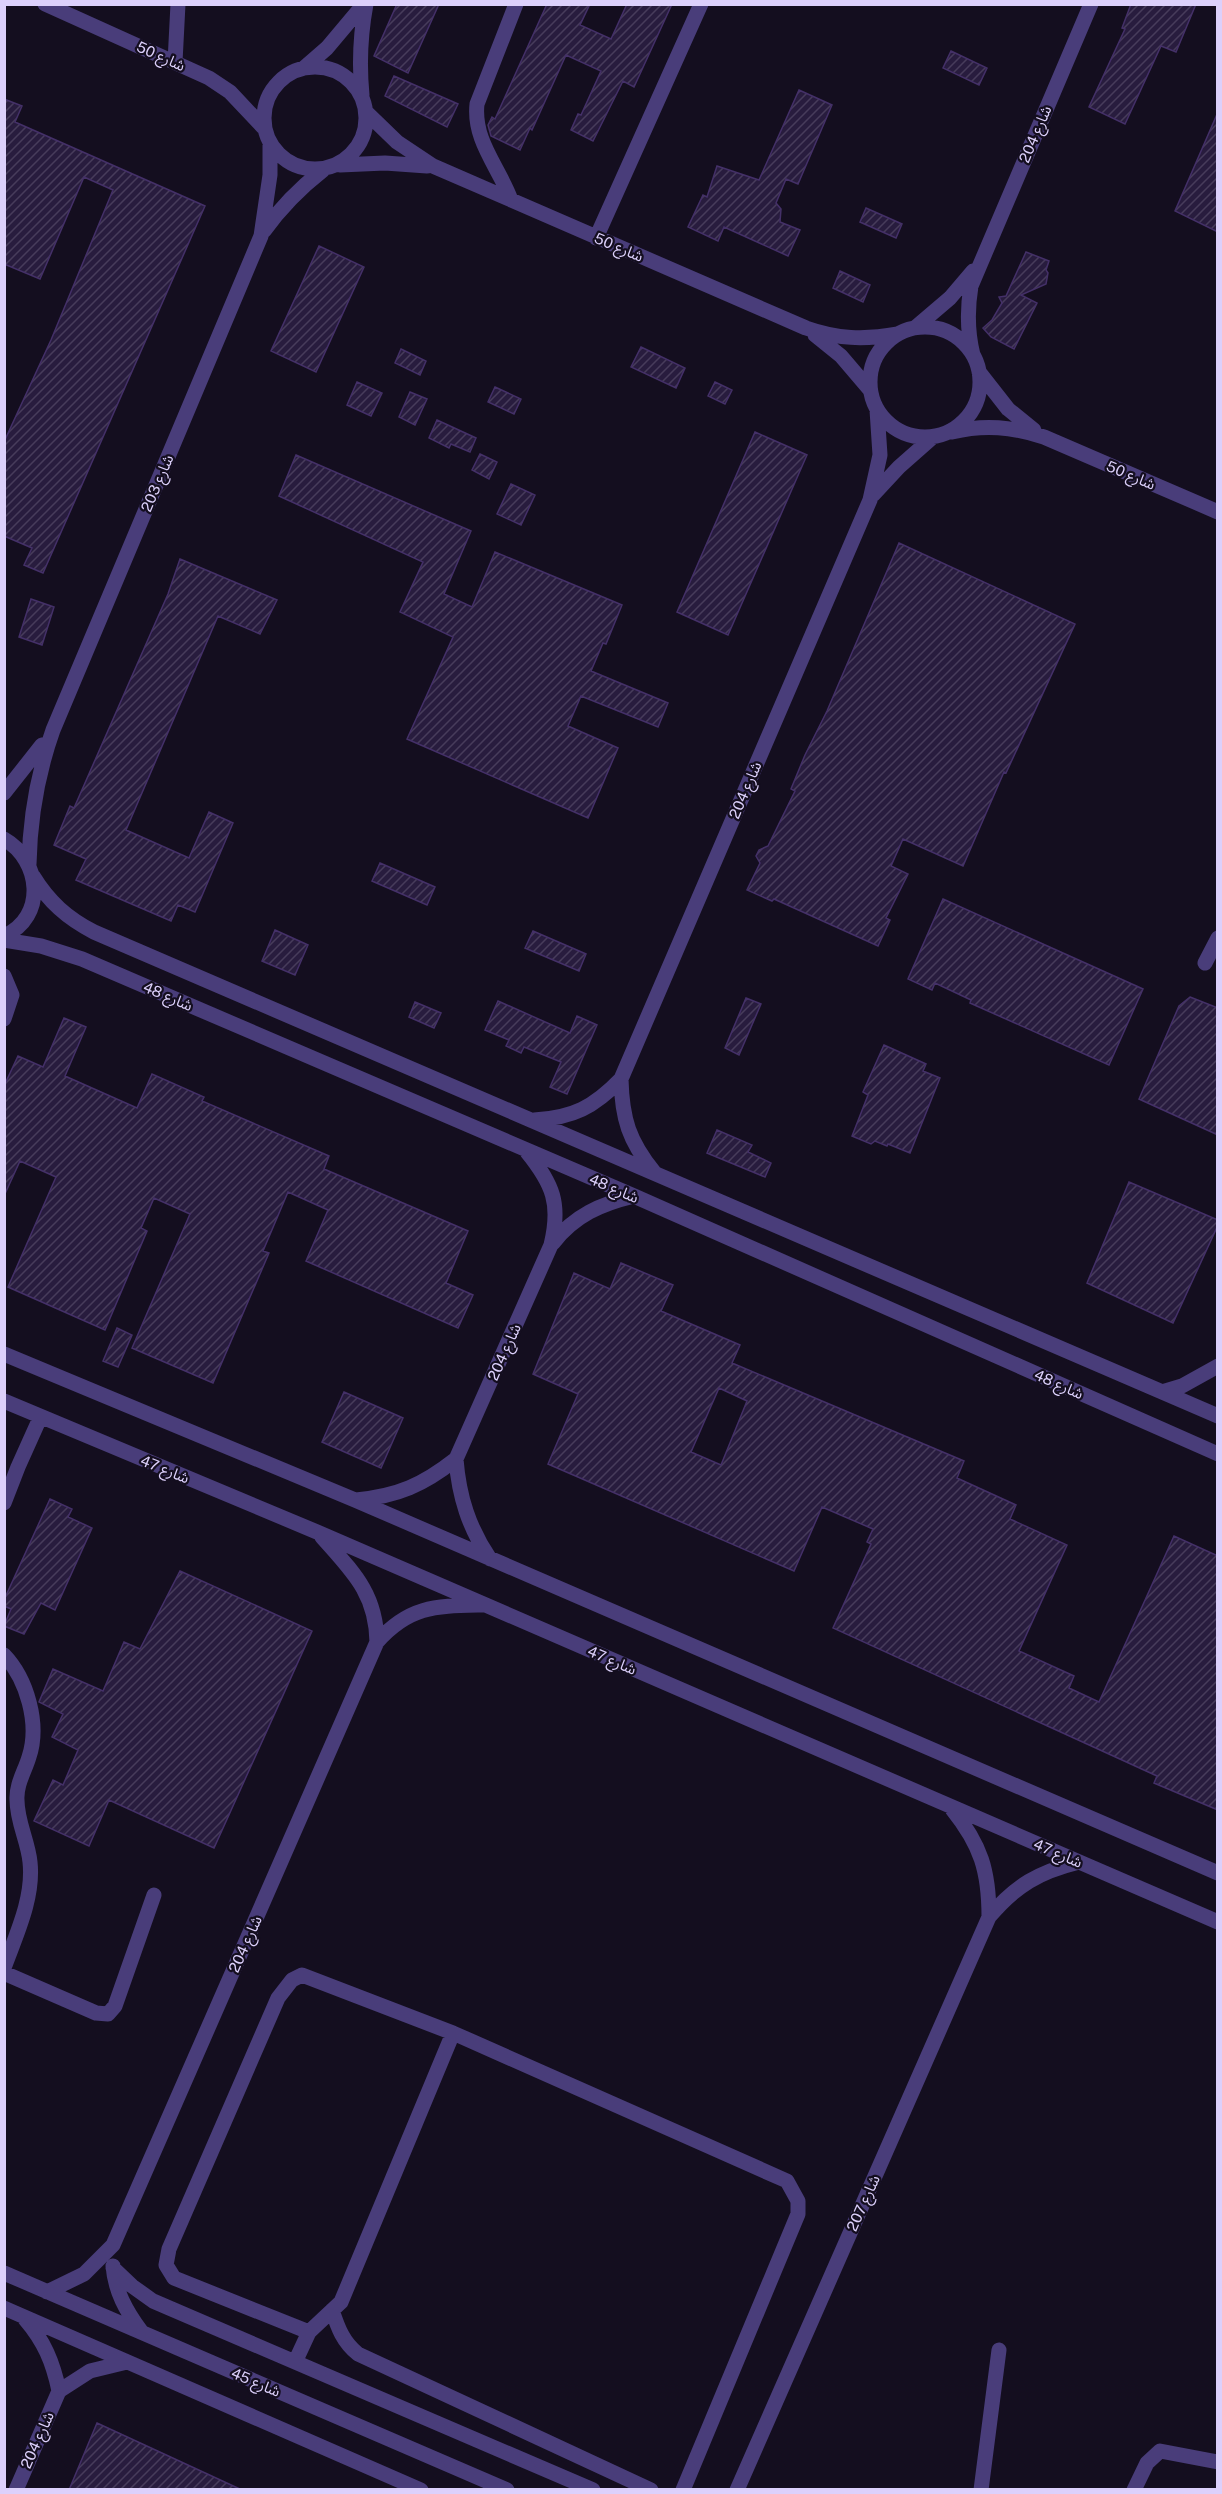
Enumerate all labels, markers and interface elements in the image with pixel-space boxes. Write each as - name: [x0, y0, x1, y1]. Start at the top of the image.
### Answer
- street label: شارع 50: [132, 38, 188, 78]
- street label: شارع 204: [1015, 103, 1058, 167]
- street label: شارع 50: [590, 229, 646, 269]
- street label: شارع 203: [137, 452, 180, 516]
- street label: شارع 50: [1102, 457, 1158, 497]
- street label: شارع 204: [725, 759, 768, 823]
- street label: شارع 48: [139, 978, 195, 1018]
- street label: شارع 48: [585, 1170, 641, 1210]
- street label: شارع 204: [484, 1321, 528, 1385]
- street label: شارع 48: [1030, 1366, 1086, 1406]
- street label: شارع 47: [137, 1452, 192, 1490]
- street label: شارع 47: [583, 1642, 639, 1682]
- street label: شارع 47: [1029, 1835, 1085, 1875]
- street label: شارع 204: [225, 1913, 269, 1977]
- street label: شارع 207: [843, 2172, 887, 2235]
- street label: شارع 45: [227, 2364, 283, 2404]
- street label: شارع 204: [17, 2409, 61, 2473]

